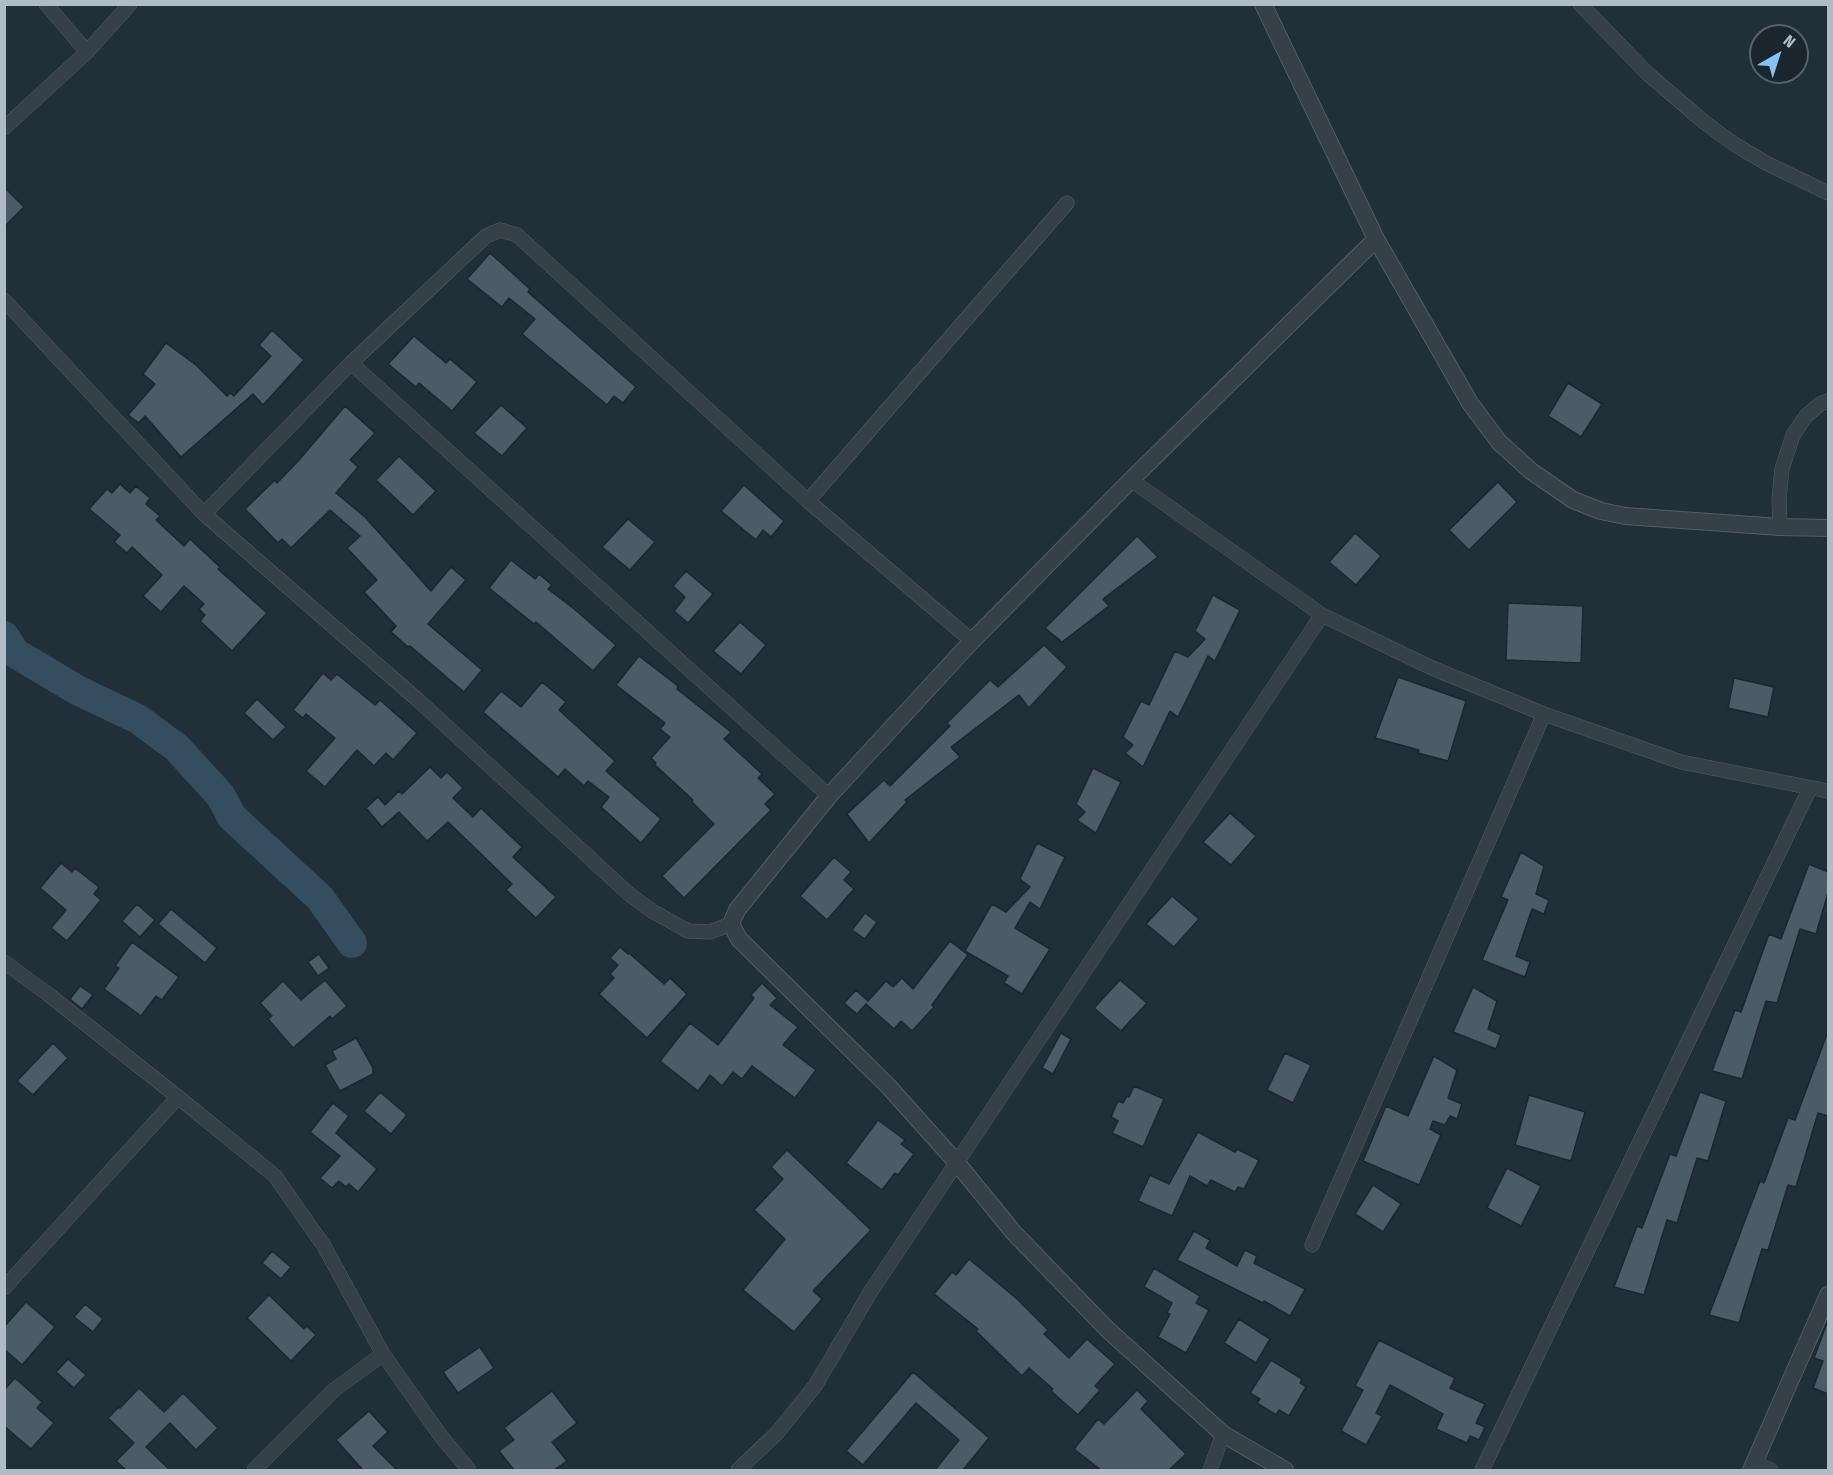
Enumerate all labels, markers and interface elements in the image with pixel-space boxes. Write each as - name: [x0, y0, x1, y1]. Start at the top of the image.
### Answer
- north arrow: [1749, 24, 1809, 84]
- text: N: [1780, 31, 1799, 52]

